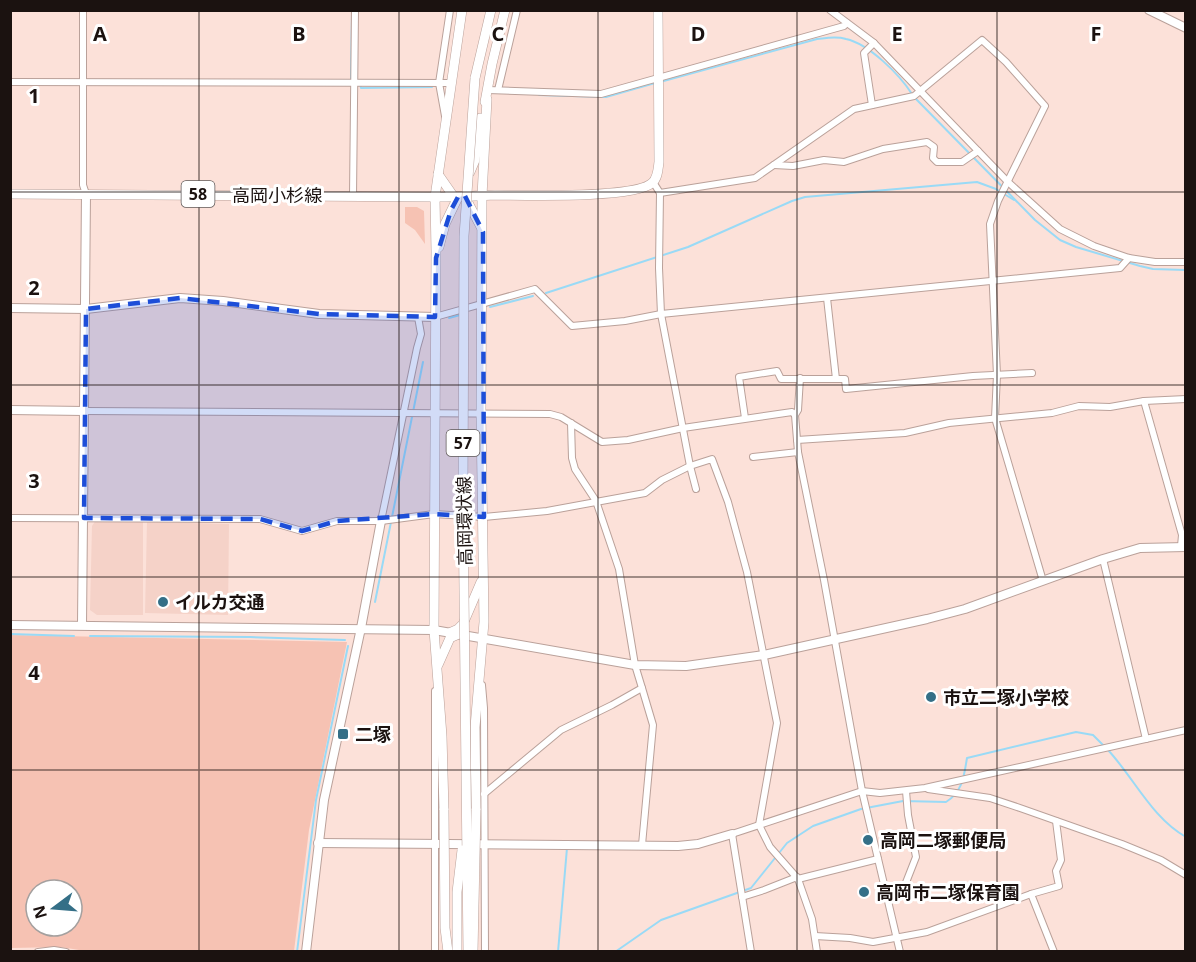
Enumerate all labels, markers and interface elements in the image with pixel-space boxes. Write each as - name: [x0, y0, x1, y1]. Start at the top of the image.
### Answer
- text: A: [93, 20, 107, 47]
- text: B: [292, 20, 306, 47]
- text: C: [492, 20, 505, 47]
- text: D: [691, 20, 705, 47]
- text: E: [891, 20, 903, 47]
- text: F: [1091, 20, 1101, 47]
- text: 1: [28, 82, 40, 109]
- road number: 58: [182, 181, 214, 207]
- street label: 高岡小杉線: [232, 183, 322, 207]
- text: 2: [28, 274, 40, 301]
- road number: 57: [446, 430, 480, 456]
- text: 3: [28, 467, 40, 494]
- street label: 高岡環状線: [451, 476, 477, 566]
- place label: イルカ交通: [175, 590, 264, 614]
- marker: イルカ交通: [156, 595, 170, 609]
- text: 4: [28, 659, 40, 686]
- place label: 市立二塚小学校: [943, 685, 1069, 709]
- marker: 市立二塚小学校: [924, 690, 938, 704]
- place label: 二塚: [355, 722, 391, 746]
- marker: 二塚: [336, 727, 350, 741]
- place label: 高岡二塚郵便局: [880, 828, 1006, 852]
- marker: 高岡二塚郵便局: [861, 833, 875, 847]
- north arrow: [24, 878, 84, 938]
- place label: 高岡市二塚保育園: [876, 880, 1020, 904]
- marker: 高岡市二塚保育園: [857, 885, 871, 899]
- text: N: [27, 903, 52, 921]

